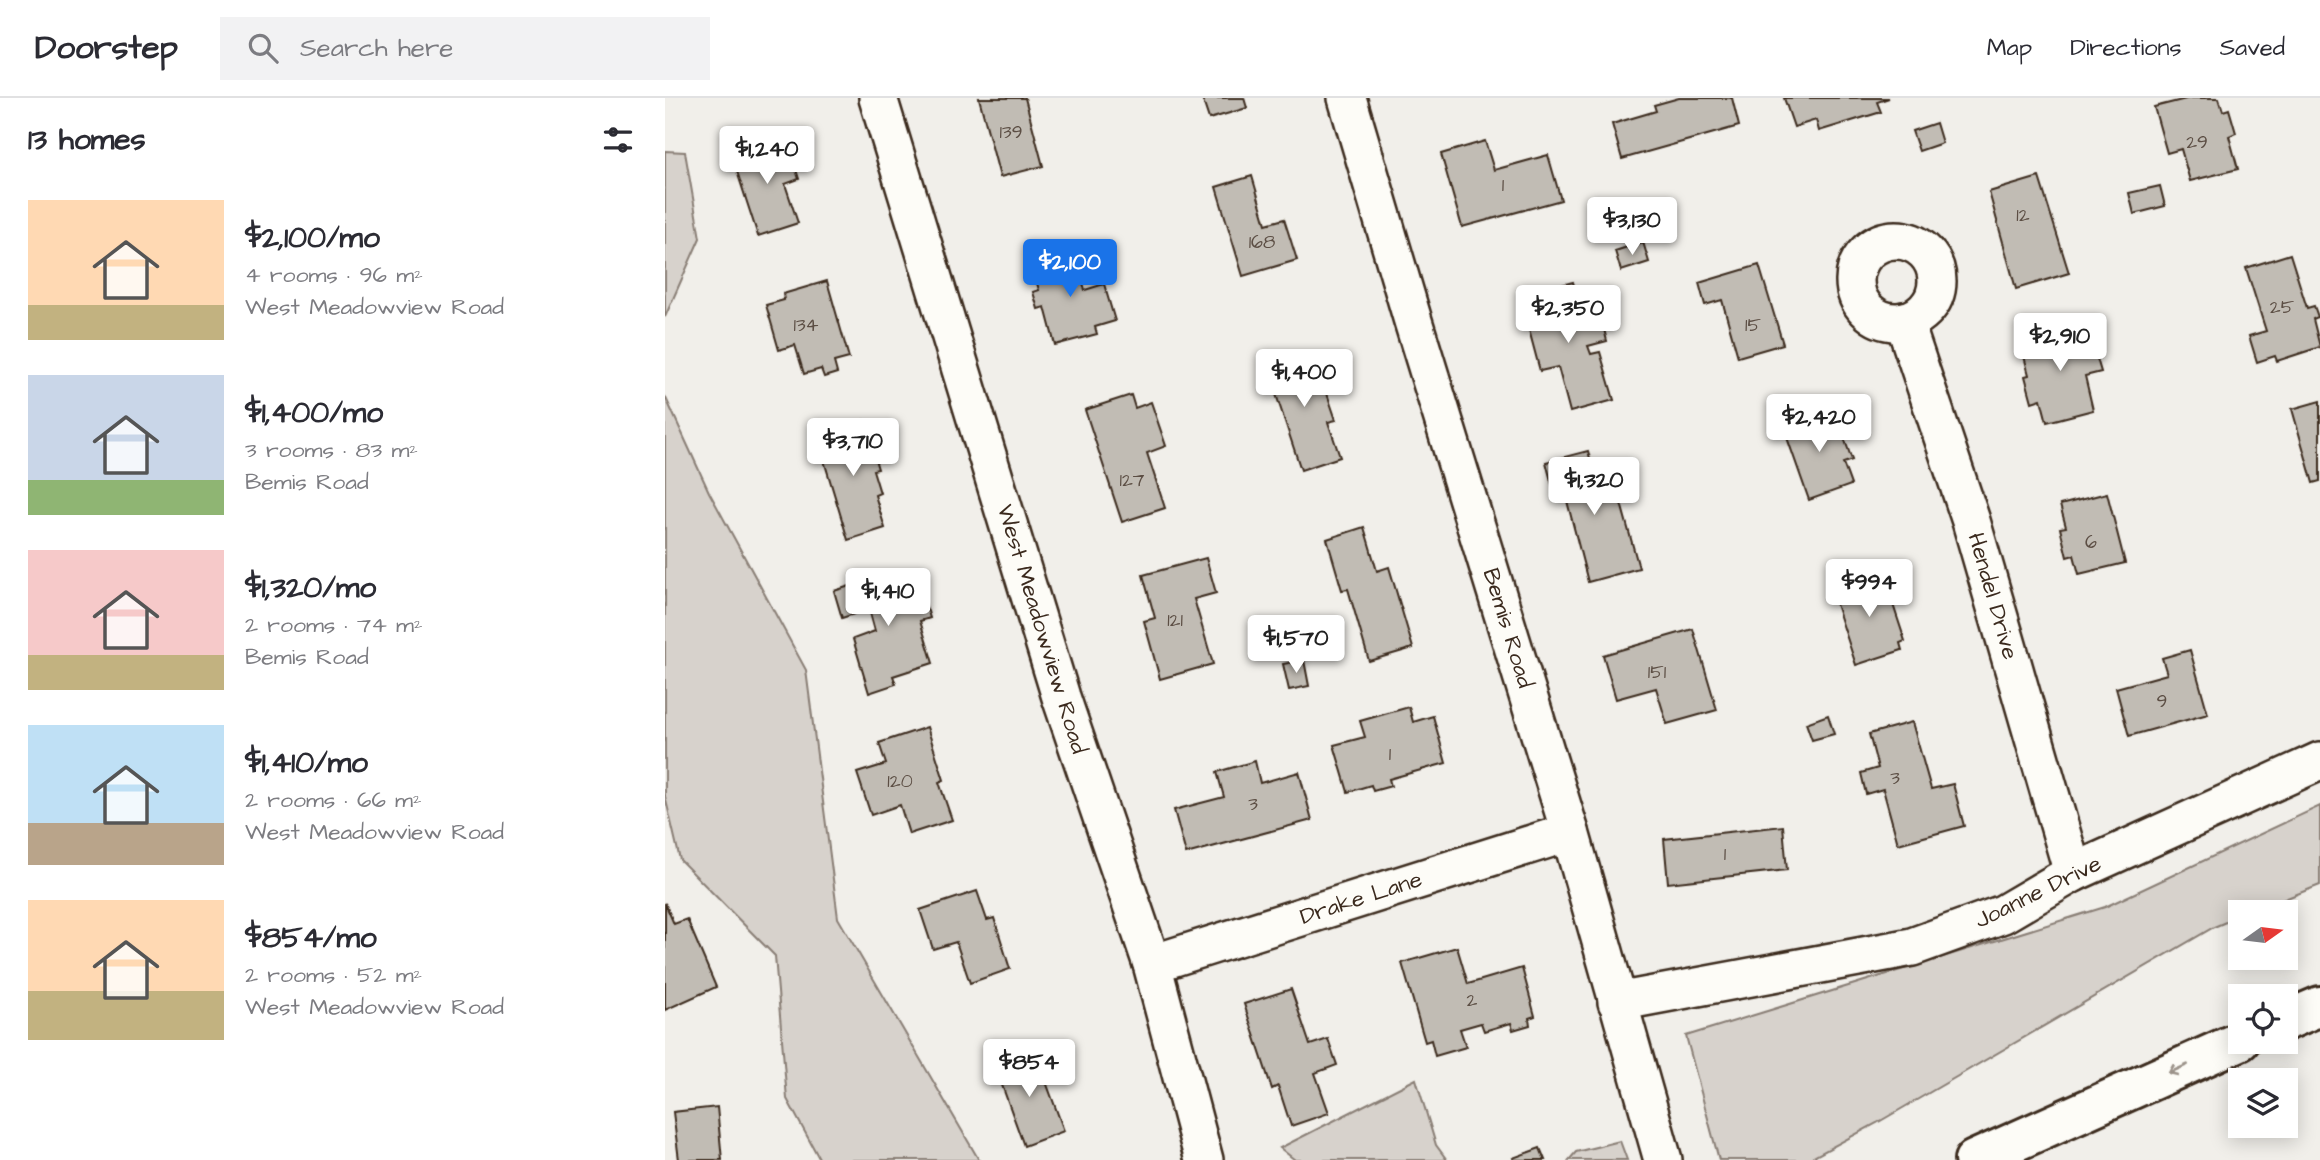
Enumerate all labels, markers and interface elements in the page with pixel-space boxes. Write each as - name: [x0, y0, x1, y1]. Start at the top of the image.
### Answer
- search box: [220, 17, 710, 80]
- text: Doorstep: [35, 25, 178, 71]
- icon: search: [244, 29, 282, 67]
- text: Search here: [300, 30, 453, 66]
- text: Map: [1987, 31, 2032, 65]
- text: Directions: [2070, 31, 2182, 65]
- text: Saved: [2220, 31, 2285, 65]
- text: 13 homes: [28, 119, 145, 161]
- house number: 139: [1000, 119, 1022, 146]
- icon: filters: [599, 121, 637, 159]
- pin: $1,240: [710, 126, 824, 186]
- house number: 29: [2186, 129, 2208, 156]
- text: $1,240: [735, 133, 799, 165]
- house number: 1: [1502, 172, 1505, 199]
- pin: $3,130: [1575, 198, 1689, 257]
- house number: 12: [2016, 202, 2030, 229]
- text: $3,130: [1603, 204, 1661, 236]
- text: $2,100/mo: [245, 217, 380, 259]
- icon: home: [84, 228, 168, 312]
- house number: 168: [1249, 229, 1275, 256]
- pin: $2,100: [1013, 240, 1127, 299]
- text: $2,100: [1039, 246, 1101, 278]
- text: 4 rooms · 96 m²: [245, 259, 423, 291]
- pin: $2,350: [1511, 286, 1625, 345]
- text: West Meadowview Road: [245, 291, 504, 323]
- text: $2,350: [1532, 292, 1604, 324]
- house number: 25: [2270, 294, 2295, 321]
- house number: 134: [793, 312, 819, 339]
- house number: 15: [1745, 312, 1761, 339]
- pin: $2,910: [2003, 314, 2117, 373]
- text: $2,910: [2030, 320, 2090, 352]
- pin: $1,400: [1247, 350, 1361, 409]
- text: $1,400: [1272, 356, 1336, 388]
- text: $1,400/mo: [245, 392, 383, 434]
- pin: $2,420: [1762, 394, 1876, 454]
- text: $2,420: [1782, 401, 1856, 433]
- icon: home: [84, 403, 168, 487]
- pin: $3,710: [796, 418, 910, 478]
- text: $3,710: [823, 425, 883, 457]
- text: 3 rooms · 83 m²: [245, 434, 418, 466]
- pin: $1,320: [1537, 458, 1651, 517]
- text: $1,320: [1564, 464, 1624, 496]
- text: Bemis Road: [245, 466, 369, 498]
- house number: 127: [1120, 467, 1145, 494]
- street label: West Meadowview Road: [989, 500, 1095, 758]
- street label: Hendel Drive: [1960, 529, 2026, 663]
- house number: 6: [2085, 529, 2097, 556]
- pin: $994: [1828, 560, 1910, 619]
- street label: Bemis Road: [1475, 564, 1541, 692]
- text: $994: [1842, 566, 1896, 598]
- text: $1,320/mo: [245, 567, 376, 609]
- pin: $1,410: [831, 568, 945, 628]
- text: $1,410: [862, 575, 914, 607]
- icon: home: [84, 578, 168, 662]
- house number: 121: [1167, 607, 1183, 634]
- text: 2 rooms · 74 m²: [245, 609, 423, 641]
- pin: $1,570: [1239, 616, 1353, 675]
- text: $1,570: [1264, 622, 1328, 654]
- text: Bemis Road: [245, 641, 369, 673]
- house number: 151: [1648, 659, 1667, 686]
- house number: 9: [2157, 688, 2167, 715]
- house number: 1: [1389, 741, 1392, 768]
- text: $1,410/mo: [245, 742, 368, 784]
- icon: home: [84, 753, 168, 837]
- house number: 3: [1890, 765, 1900, 792]
- house number: 120: [887, 768, 913, 795]
- text: 2 rooms · 66 m²: [245, 784, 422, 816]
- house number: 3: [1248, 791, 1258, 818]
- text: West Meadowview Road: [245, 816, 504, 848]
- house number: 1: [1724, 841, 1727, 868]
- street label: Joanne Drive: [1969, 848, 2107, 936]
- street label: Drake Lane: [1296, 863, 1426, 933]
- north arrow: [2228, 900, 2298, 970]
- map controls: [2228, 900, 2298, 1138]
- text: $854/mo: [245, 917, 377, 959]
- icon: home: [84, 928, 168, 1012]
- text: 2 rooms · 52 m²: [245, 959, 422, 991]
- button: locate: [2228, 984, 2298, 1054]
- house number: 2: [1467, 987, 1478, 1014]
- text: West Meadowview Road: [245, 991, 504, 1023]
- pin: $854: [988, 1040, 1070, 1099]
- text: $854: [999, 1046, 1059, 1078]
- one-way arrow: [2168, 1063, 2189, 1076]
- button: layers: [2228, 1068, 2298, 1138]

